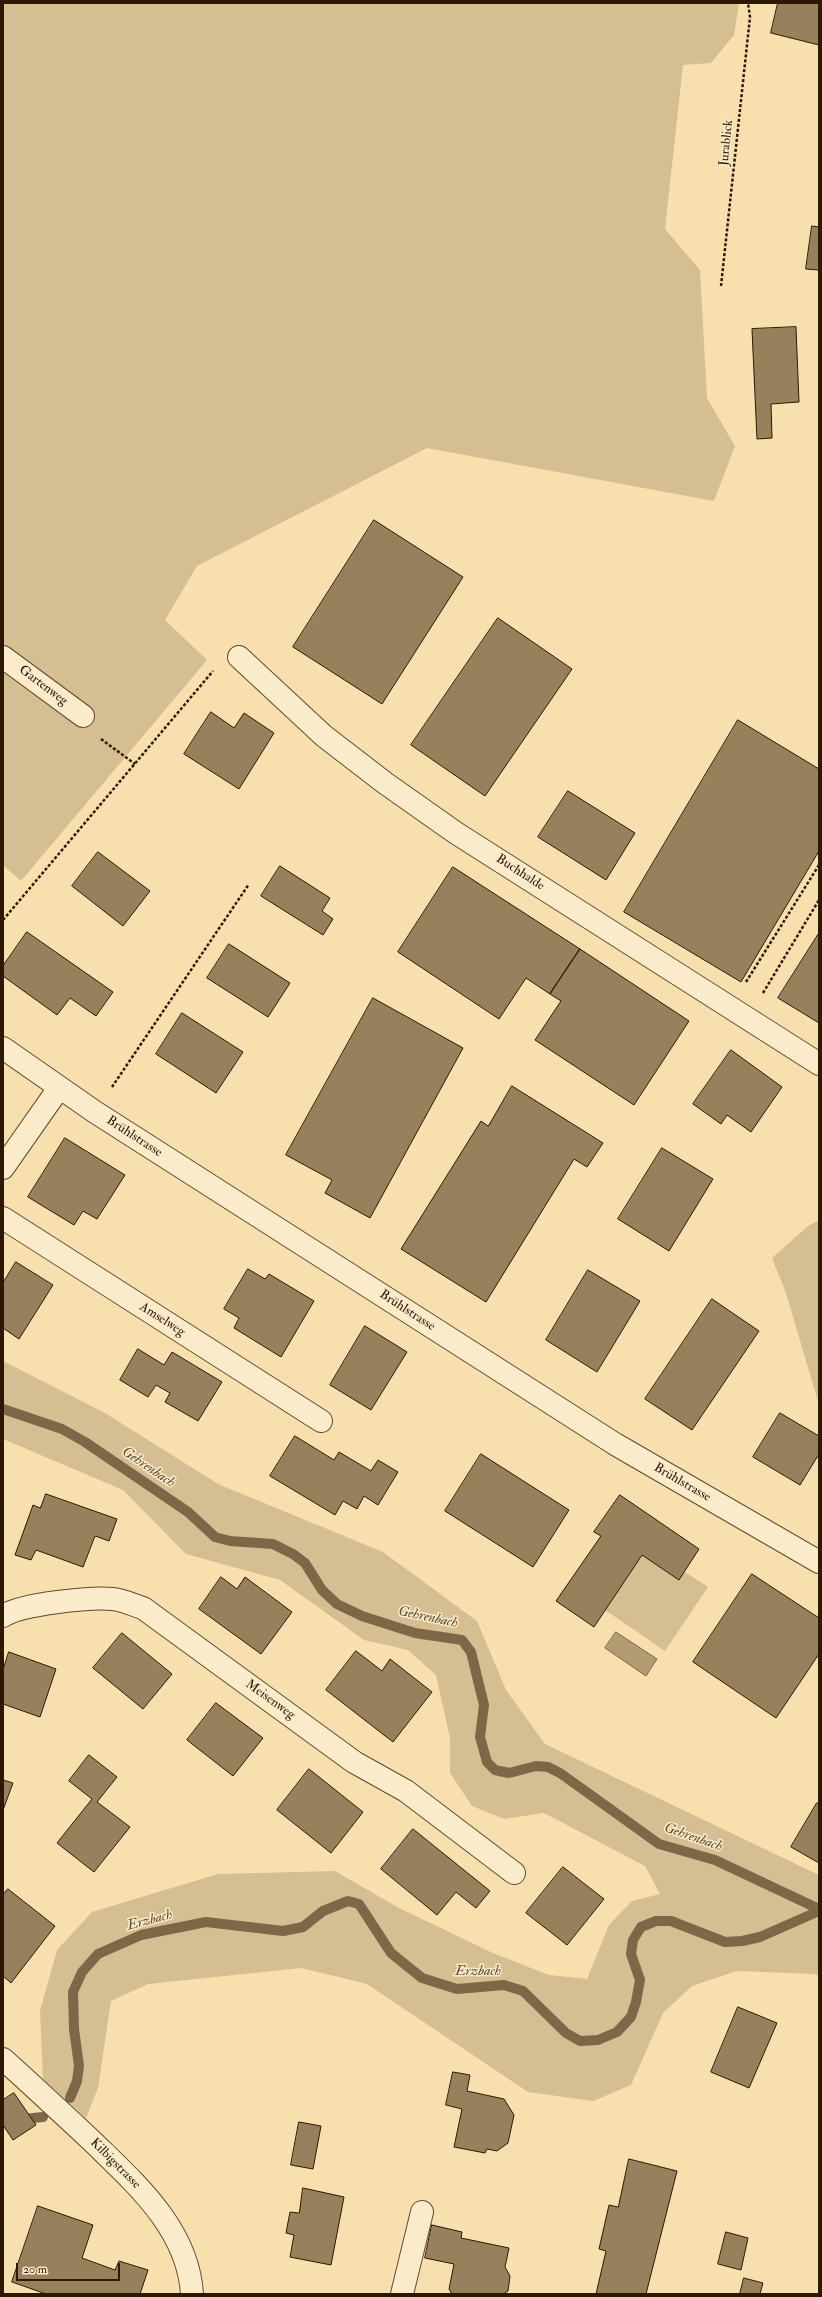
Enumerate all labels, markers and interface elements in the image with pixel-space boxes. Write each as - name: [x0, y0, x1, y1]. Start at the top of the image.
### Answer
- street label: Jurablick: [717, 119, 737, 167]
- street label: Gartenweg: [16, 663, 70, 709]
- street label: Buchhalde: [493, 852, 547, 894]
- street label: Brühlstrasse: [103, 1113, 165, 1161]
- street label: Brühlstrasse: [376, 1287, 438, 1335]
- street label: Amselweg: [136, 1300, 188, 1340]
- water label: Gehrenbach: [118, 1444, 178, 1492]
- street label: Brühlstrasse: [651, 1460, 713, 1506]
- water label: Gehrenbach: [397, 1604, 459, 1632]
- street label: Meisenweg: [242, 1677, 298, 1723]
- water label: Gehrenbach: [662, 1820, 724, 1856]
- water label: Erzbach: [126, 1907, 174, 1935]
- water label: Erzbach: [455, 1964, 501, 1980]
- street label: Kilbigstrasse: [86, 2135, 144, 2193]
- scale bar: [18, 2255, 122, 2281]
- text: 20 m: [23, 2262, 47, 2277]

